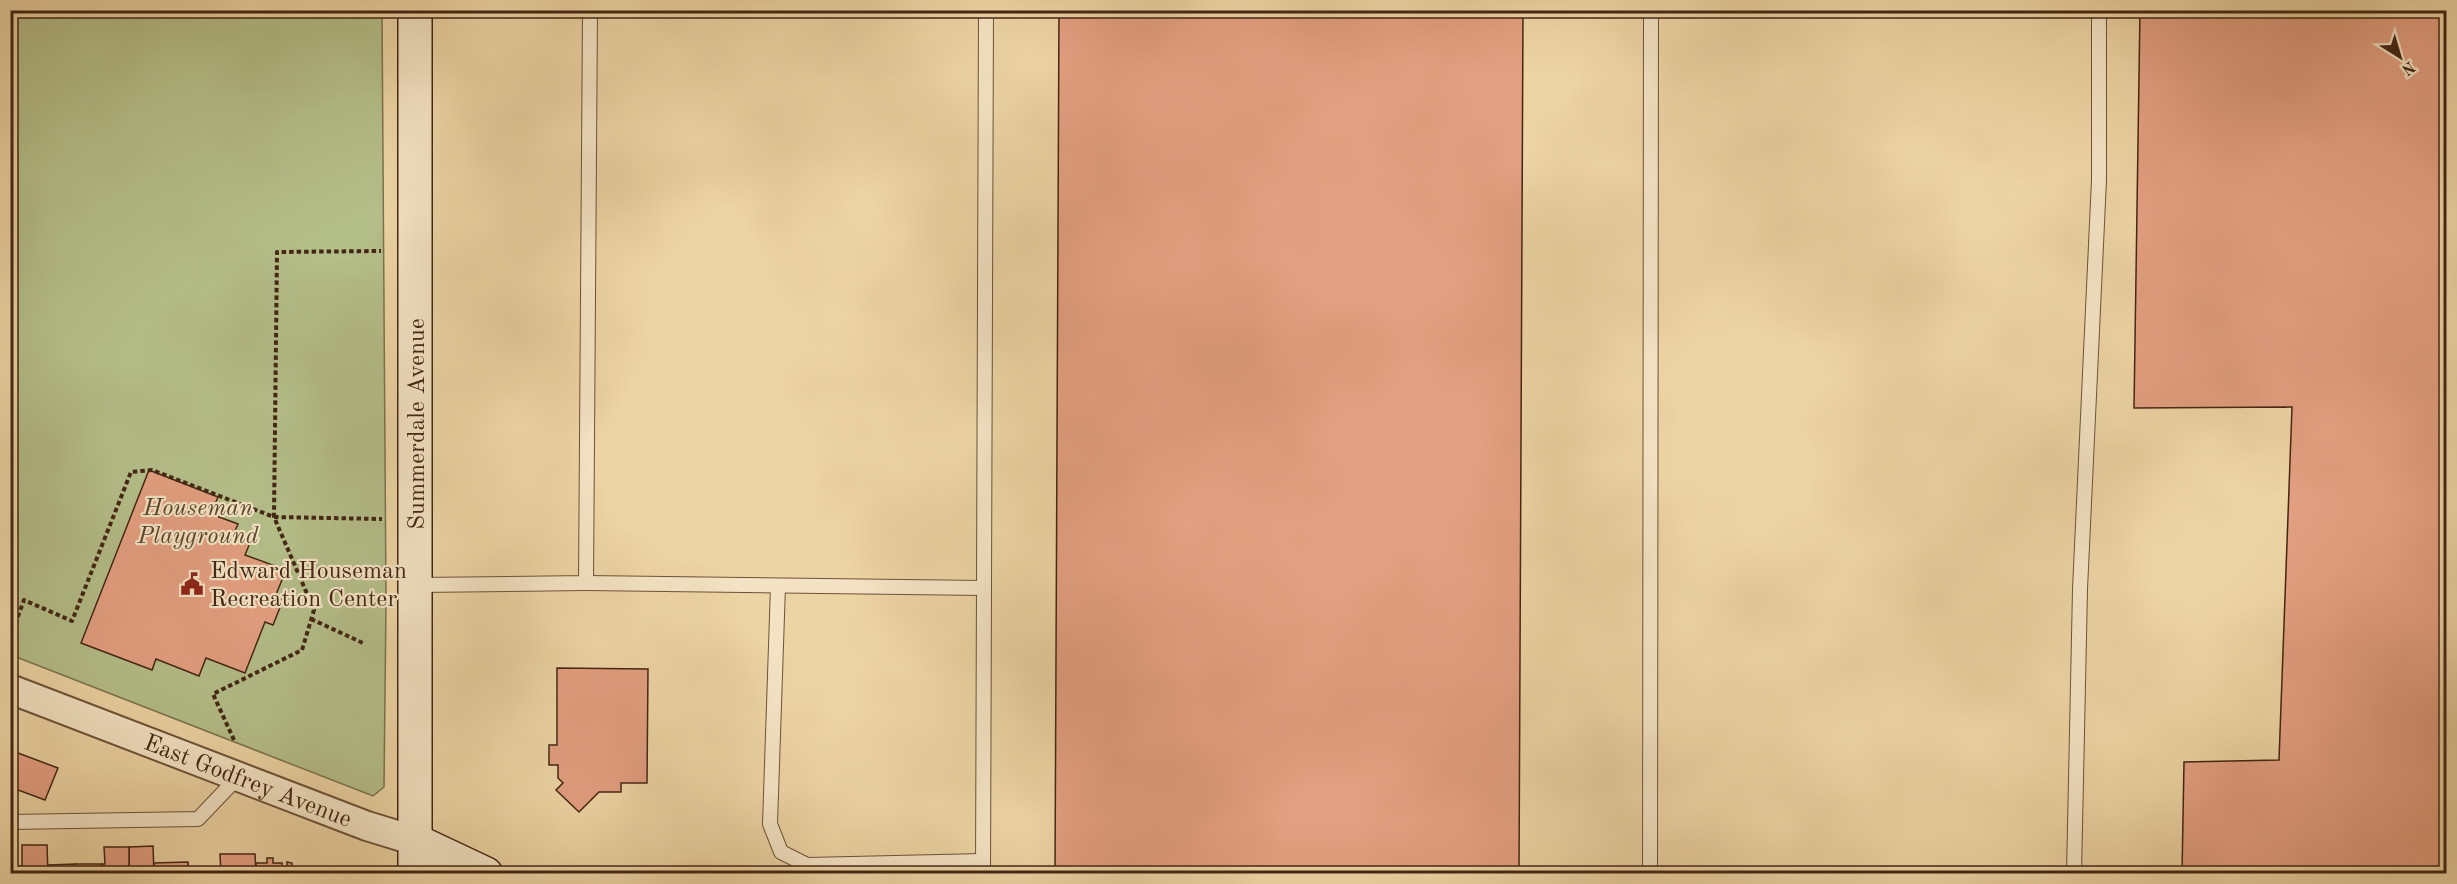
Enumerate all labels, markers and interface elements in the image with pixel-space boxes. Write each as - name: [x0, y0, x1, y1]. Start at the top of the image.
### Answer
- north arrow: [2370, 27, 2430, 87]
- text: N: [2398, 57, 2418, 78]
- street label: Summerdale Avenue: [406, 318, 430, 530]
- park label: Houseman Playground: [137, 497, 259, 549]
- place label: Edward Houseman Recreation Center: [210, 560, 407, 612]
- public building icon: Edward Houseman Recreation Center: [179, 571, 205, 597]
- street label: East Godfrey Avenue: [140, 732, 354, 833]

